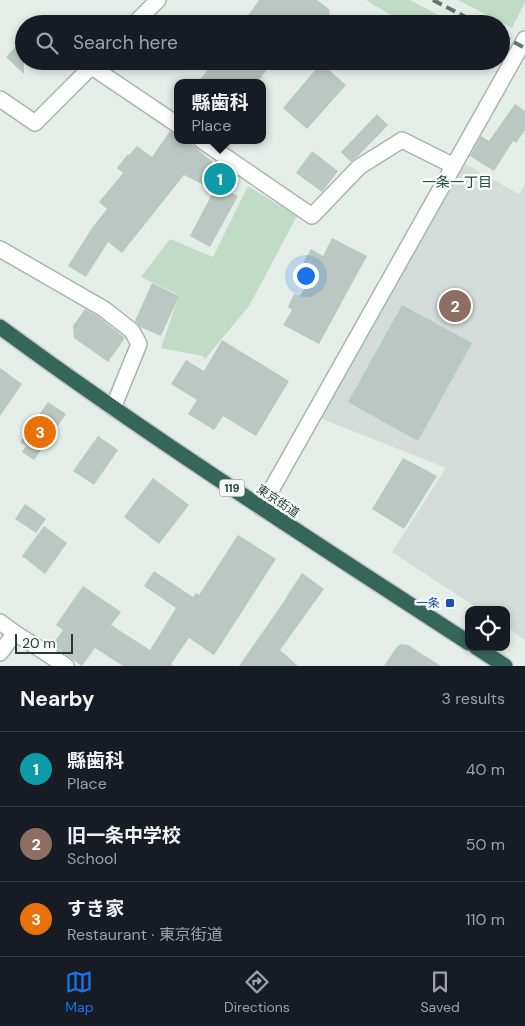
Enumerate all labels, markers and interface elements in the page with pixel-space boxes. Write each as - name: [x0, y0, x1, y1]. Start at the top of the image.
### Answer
- search box: [15, 15, 510, 70]
- icon: search: [33, 29, 61, 57]
- text: Search here: [73, 30, 178, 55]
- popup: [174, 79, 266, 144]
- text: 縣歯科: [191, 90, 249, 115]
- text: Place: [191, 115, 231, 136]
- pin: 1: [204, 160, 236, 198]
- district label: 一条一丁目: [422, 173, 492, 191]
- your location: [293, 263, 319, 289]
- pin: 2: [439, 287, 471, 325]
- pin: 3: [24, 413, 56, 451]
- road number: 119: [220, 479, 244, 496]
- street label: 東京街道: [254, 481, 302, 521]
- place label: 一条: [416, 595, 440, 611]
- marker: 一条: [444, 597, 456, 609]
- map controls: [465, 606, 510, 651]
- button: locate: [465, 606, 510, 651]
- scale bar: [15, 631, 72, 654]
- text: 20 m: [22, 634, 56, 652]
- text: Nearby: [20, 685, 94, 713]
- text: 3 results: [442, 688, 505, 709]
- text: 縣歯科: [67, 748, 124, 773]
- text: 1: [33, 759, 39, 780]
- text: 40 m: [466, 759, 505, 780]
- text: Place: [67, 773, 107, 794]
- text: 旧一条中学校: [67, 823, 181, 848]
- text: 2: [31, 834, 41, 855]
- text: 50 m: [466, 834, 505, 855]
- text: School: [67, 848, 117, 869]
- text: すき家: [67, 896, 124, 921]
- text: 3: [31, 909, 41, 930]
- text: 110 m: [466, 909, 505, 930]
- text: Restaurant · 東京街道: [67, 924, 223, 945]
- tab: Map: [65, 968, 93, 1016]
- tab: Directions: [224, 968, 290, 1016]
- tab: Saved: [420, 968, 460, 1016]

